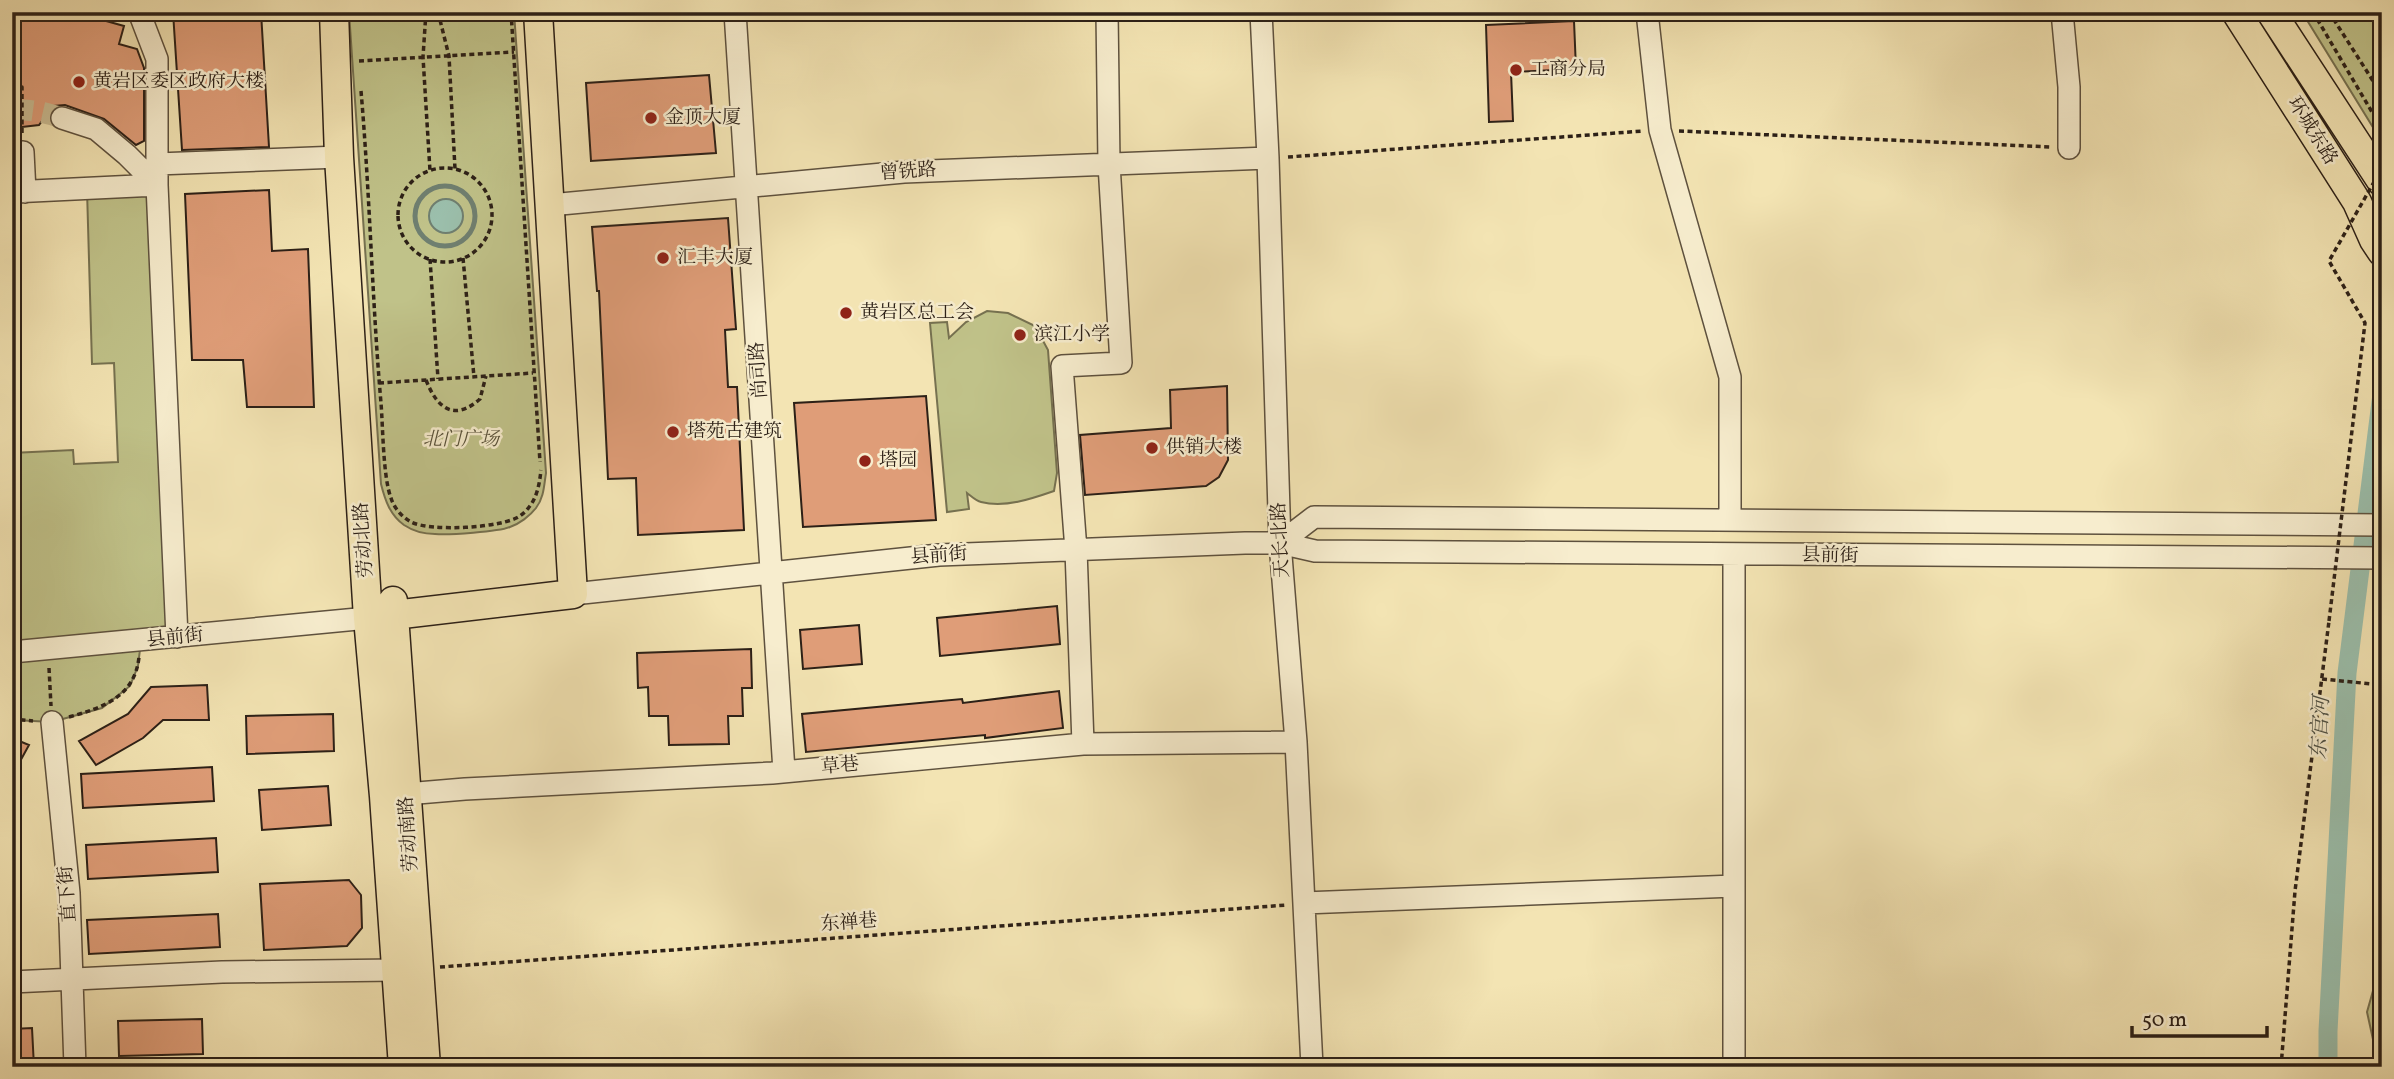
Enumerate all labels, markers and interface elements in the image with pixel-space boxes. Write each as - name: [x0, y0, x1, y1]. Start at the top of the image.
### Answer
- place label: 工商分局: [1530, 57, 1606, 83]
- marker: 工商分局: [1508, 62, 1524, 78]
- place label: 黄岩区委区政府大楼: [93, 69, 264, 95]
- marker: 黄岩区委区政府大楼: [71, 74, 87, 90]
- street label: 环城东路: [2281, 92, 2343, 170]
- place label: 金顶大厦: [665, 105, 741, 131]
- marker: 金顶大厦: [643, 110, 659, 126]
- street label: 曾铣路: [879, 157, 937, 187]
- place label: 汇丰大厦: [677, 245, 753, 271]
- marker: 汇丰大厦: [655, 250, 671, 266]
- place label: 黄岩区总工会: [860, 300, 974, 326]
- marker: 黄岩区总工会: [838, 305, 854, 321]
- place label: 滨江小学: [1034, 322, 1110, 348]
- marker: 滨江小学: [1012, 327, 1028, 343]
- street label: 尚司路: [744, 341, 774, 399]
- place label: 塔苑古建筑: [687, 419, 782, 445]
- marker: 塔苑古建筑: [665, 424, 681, 440]
- park label: 北门广场: [423, 427, 501, 453]
- place label: 供销大楼: [1166, 435, 1242, 461]
- marker: 供销大楼: [1144, 440, 1160, 456]
- place label: 塔园: [879, 448, 917, 474]
- marker: 塔园: [857, 453, 873, 469]
- street label: 劳动北路: [348, 501, 380, 579]
- street label: 天长北路: [1266, 501, 1296, 579]
- street label: 县前街: [910, 541, 968, 571]
- street label: 县前街: [1801, 543, 1859, 569]
- street label: 县前街: [145, 622, 205, 654]
- water label: 东官河: [2305, 692, 2337, 760]
- street label: 草巷: [820, 751, 860, 781]
- street label: 劳动南路: [393, 795, 425, 873]
- street label: 直下街: [53, 865, 83, 923]
- street label: 东禅巷: [820, 908, 878, 938]
- scale bar: [2132, 995, 2266, 1039]
- text: 50 m: [2142, 1006, 2187, 1035]

